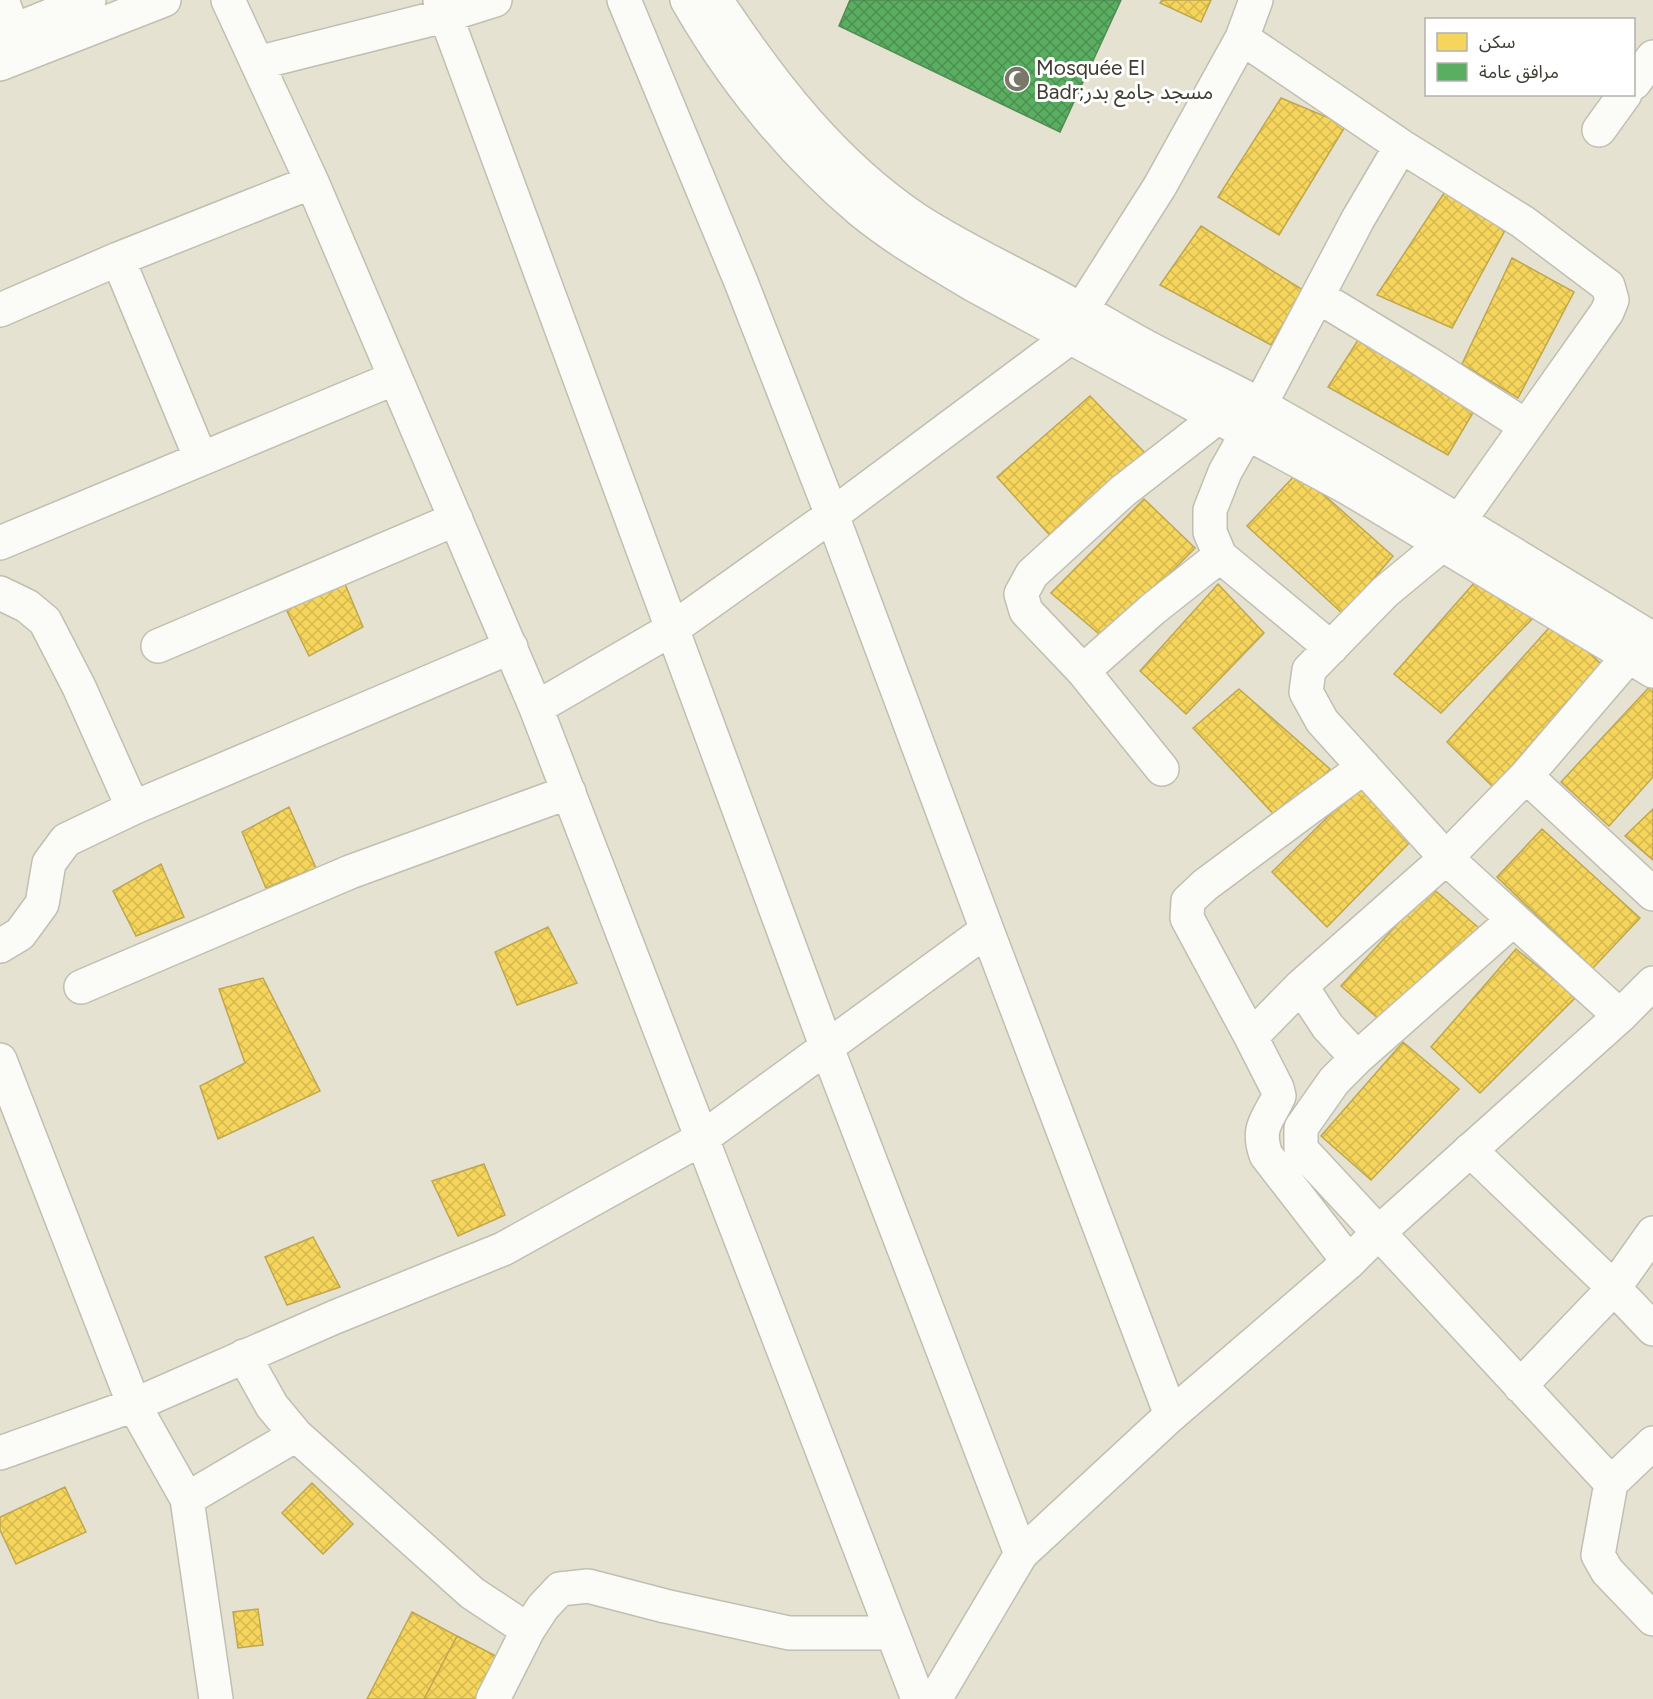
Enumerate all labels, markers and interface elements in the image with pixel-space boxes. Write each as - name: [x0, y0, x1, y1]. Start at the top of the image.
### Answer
- legend: [1425, 18, 1635, 96]
- text: سكن: [1479, 31, 1515, 53]
- place label: Mosquée El Badr;مسجد جامع بدر: [1036, 55, 1213, 107]
- text: مرافق عامة: [1479, 61, 1559, 83]
- mosque icon: Mosquée El Badr;مسجد جامع بدر: [1002, 64, 1032, 94]

